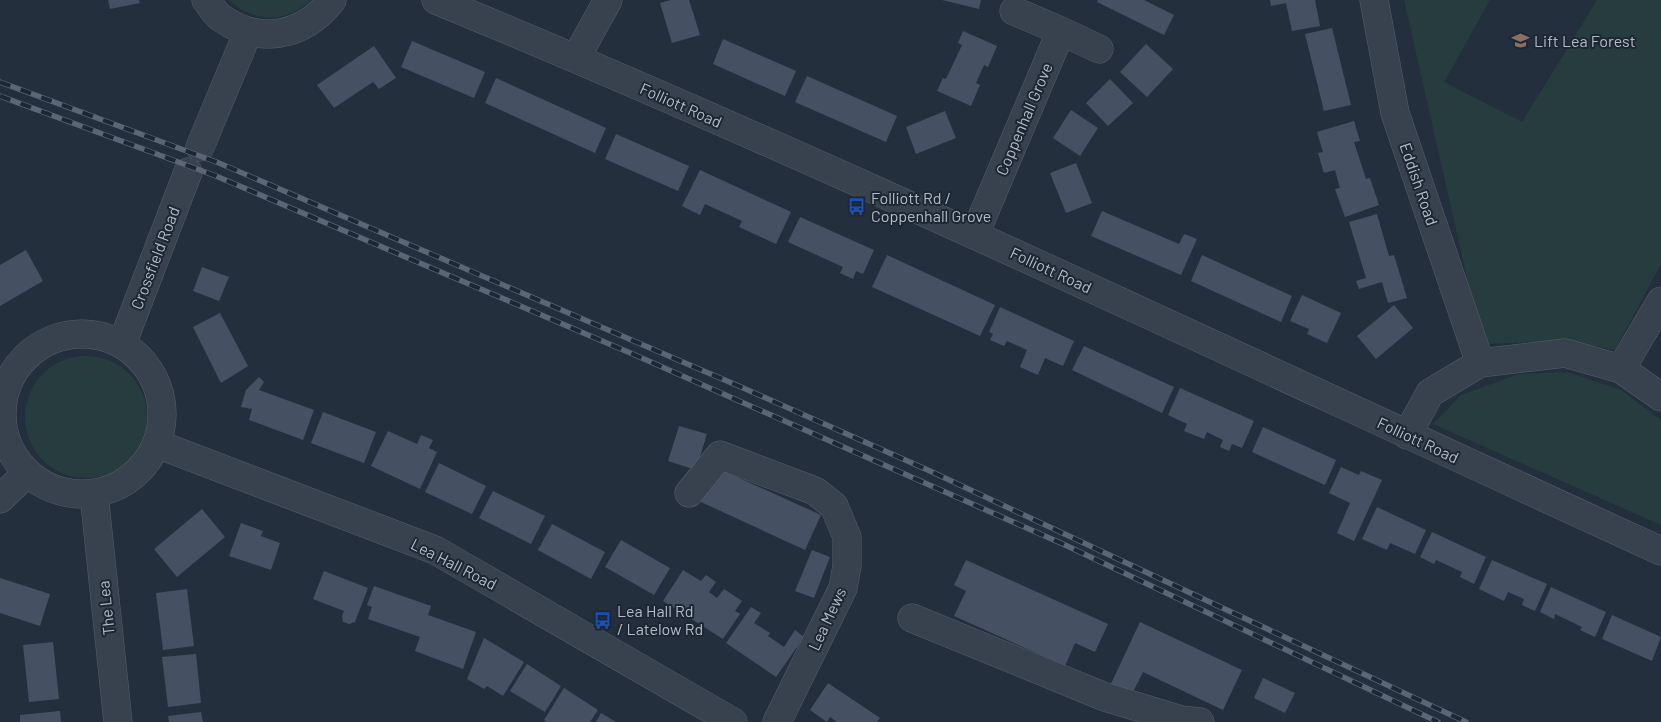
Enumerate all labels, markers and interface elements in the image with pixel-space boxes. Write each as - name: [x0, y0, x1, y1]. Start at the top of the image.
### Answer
- school or university icon: Lift Lea Forest: [1510, 31, 1530, 51]
- place label: Lift Lea Forest: [1534, 31, 1636, 50]
- street label: Coppenhall Grove: [991, 60, 1056, 178]
- street label: Folliott Road: [637, 78, 725, 131]
- street label: Eddish Road: [1396, 140, 1442, 228]
- place label: Folliott Rd / Coppenhall Grove: [871, 188, 991, 225]
- bus stop icon: Folliott Rd / Coppenhall Grove: [847, 197, 867, 217]
- street label: Crossfield Road: [126, 204, 183, 312]
- street label: Folliott Road: [1008, 242, 1095, 297]
- street label: Folliott Road: [1375, 412, 1462, 467]
- street label: Lea Hall Road: [408, 534, 500, 593]
- street label: The Lea: [93, 580, 118, 636]
- street label: Lea Mews: [804, 584, 849, 653]
- place label: Lea Hall Rd / Latelow Rd: [617, 601, 703, 638]
- bus stop icon: Lea Hall Rd / Latelow Rd: [593, 610, 613, 630]

